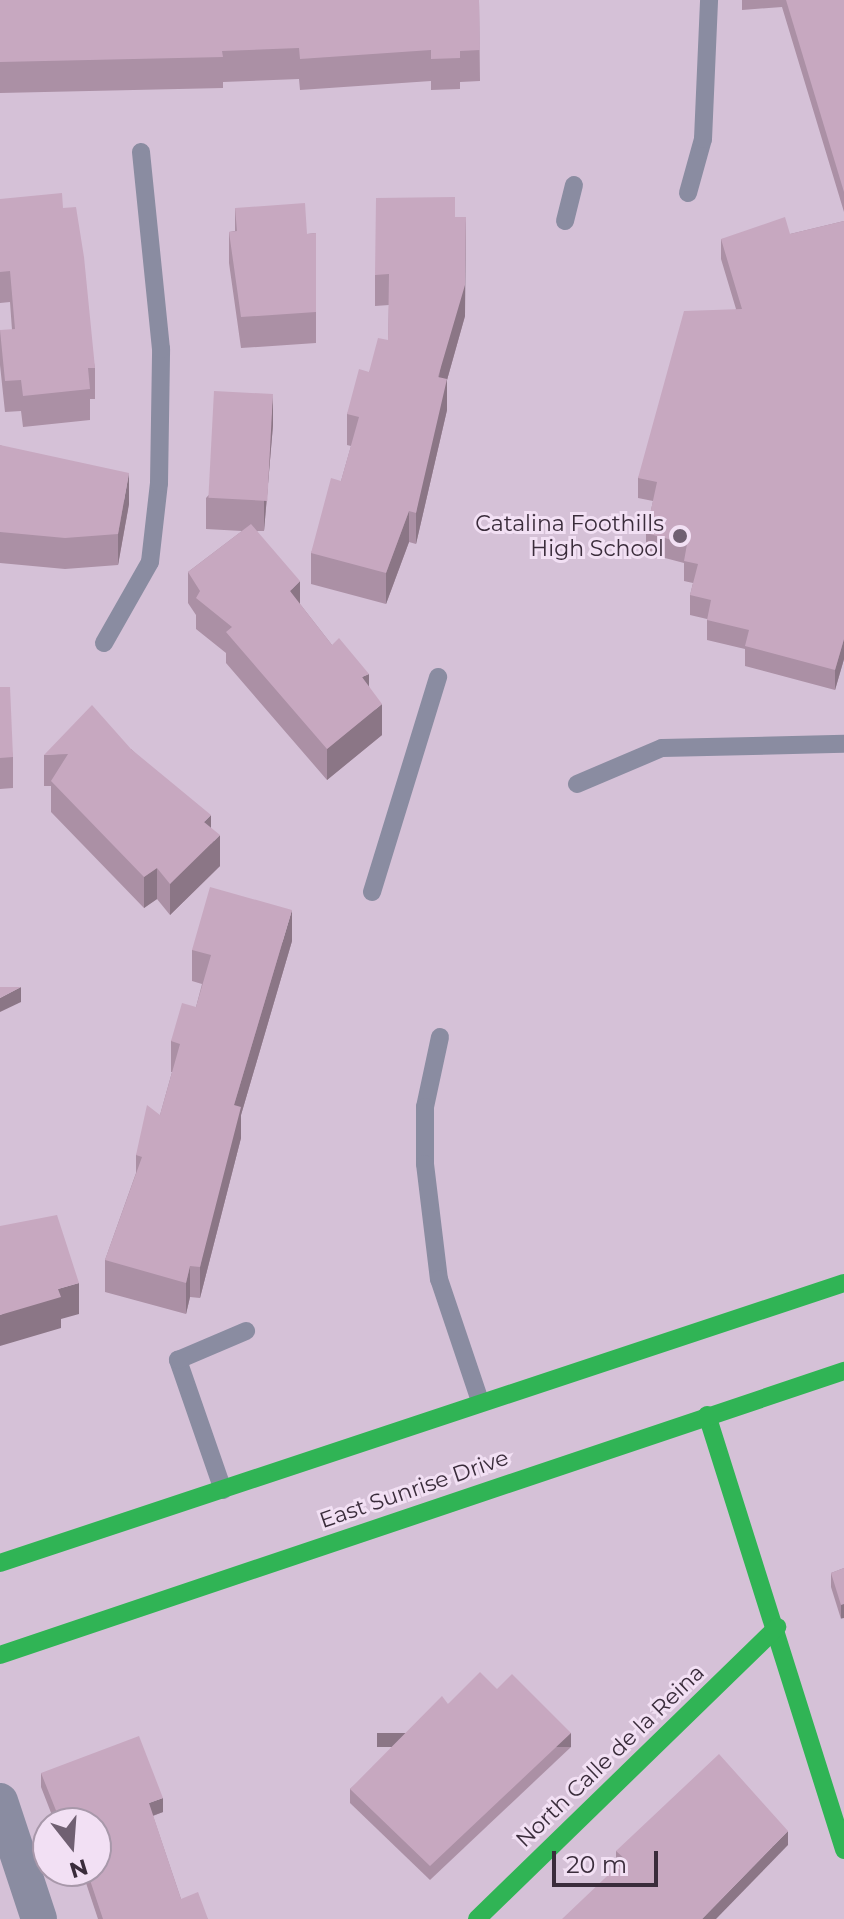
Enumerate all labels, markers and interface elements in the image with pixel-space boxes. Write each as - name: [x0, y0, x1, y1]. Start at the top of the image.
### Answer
- place label: Catalina Foothills High School: [475, 510, 664, 562]
- marker: Catalina Foothills High School: [671, 527, 689, 545]
- street label: East Sunrise Drive: [316, 1444, 512, 1534]
- street label: North Calle de la Reina: [510, 1659, 710, 1853]
- north arrow: [32, 1807, 112, 1887]
- scale bar: [556, 1835, 662, 1885]
- text: 20 m: [566, 1850, 627, 1879]
- text: N: [66, 1853, 91, 1884]

